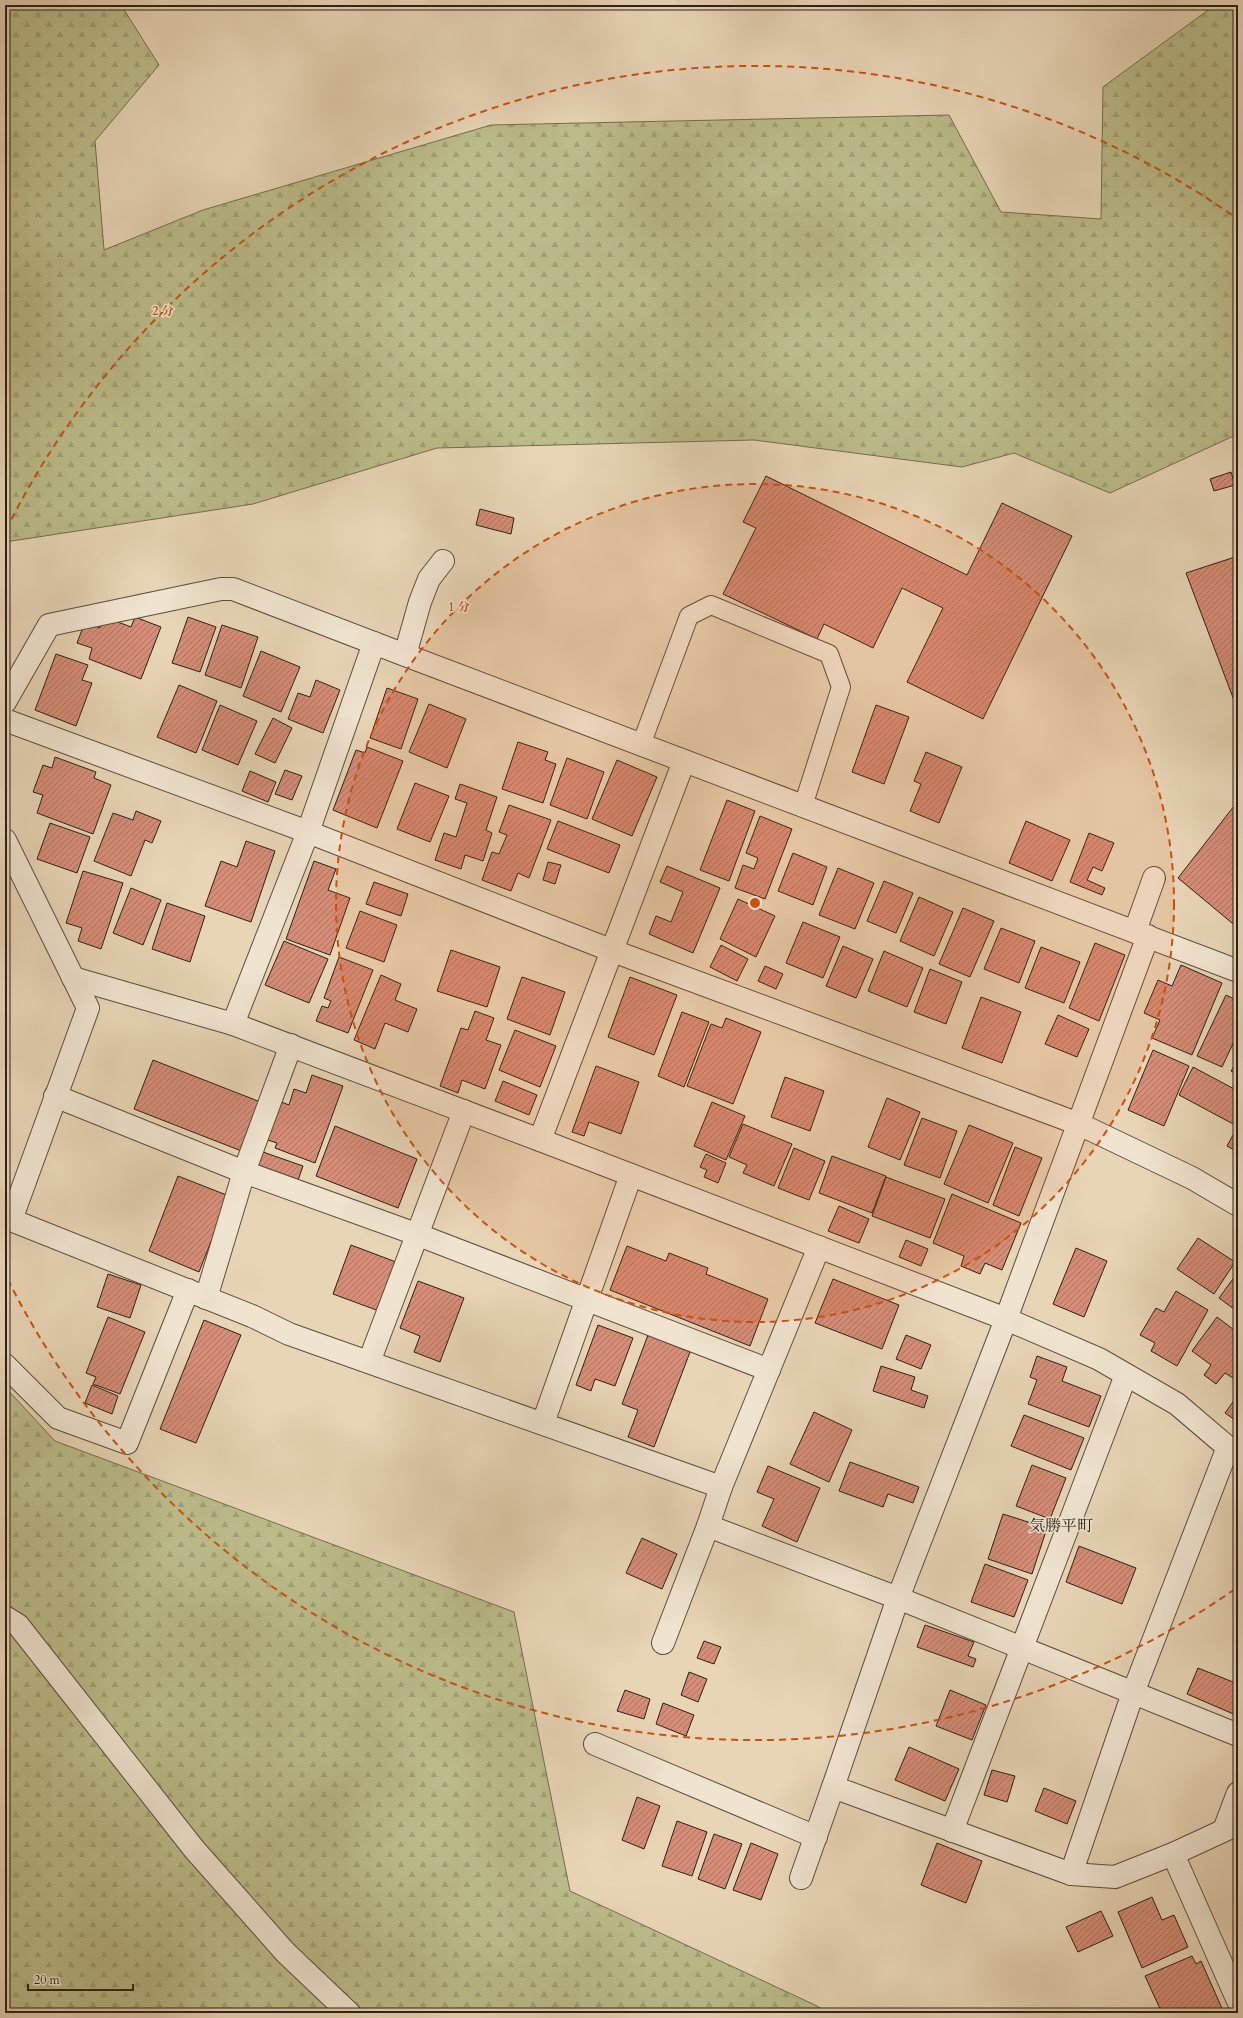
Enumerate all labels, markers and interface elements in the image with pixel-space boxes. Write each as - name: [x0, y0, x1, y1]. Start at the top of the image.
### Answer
- text: 2 分: [152, 303, 174, 319]
- text: 1 分: [448, 599, 470, 615]
- centre of rings: [748, 896, 762, 910]
- district label: 気勝平町: [1029, 1515, 1093, 1537]
- scale bar: [28, 1966, 133, 1992]
- text: 20 m: [34, 1972, 61, 1988]

